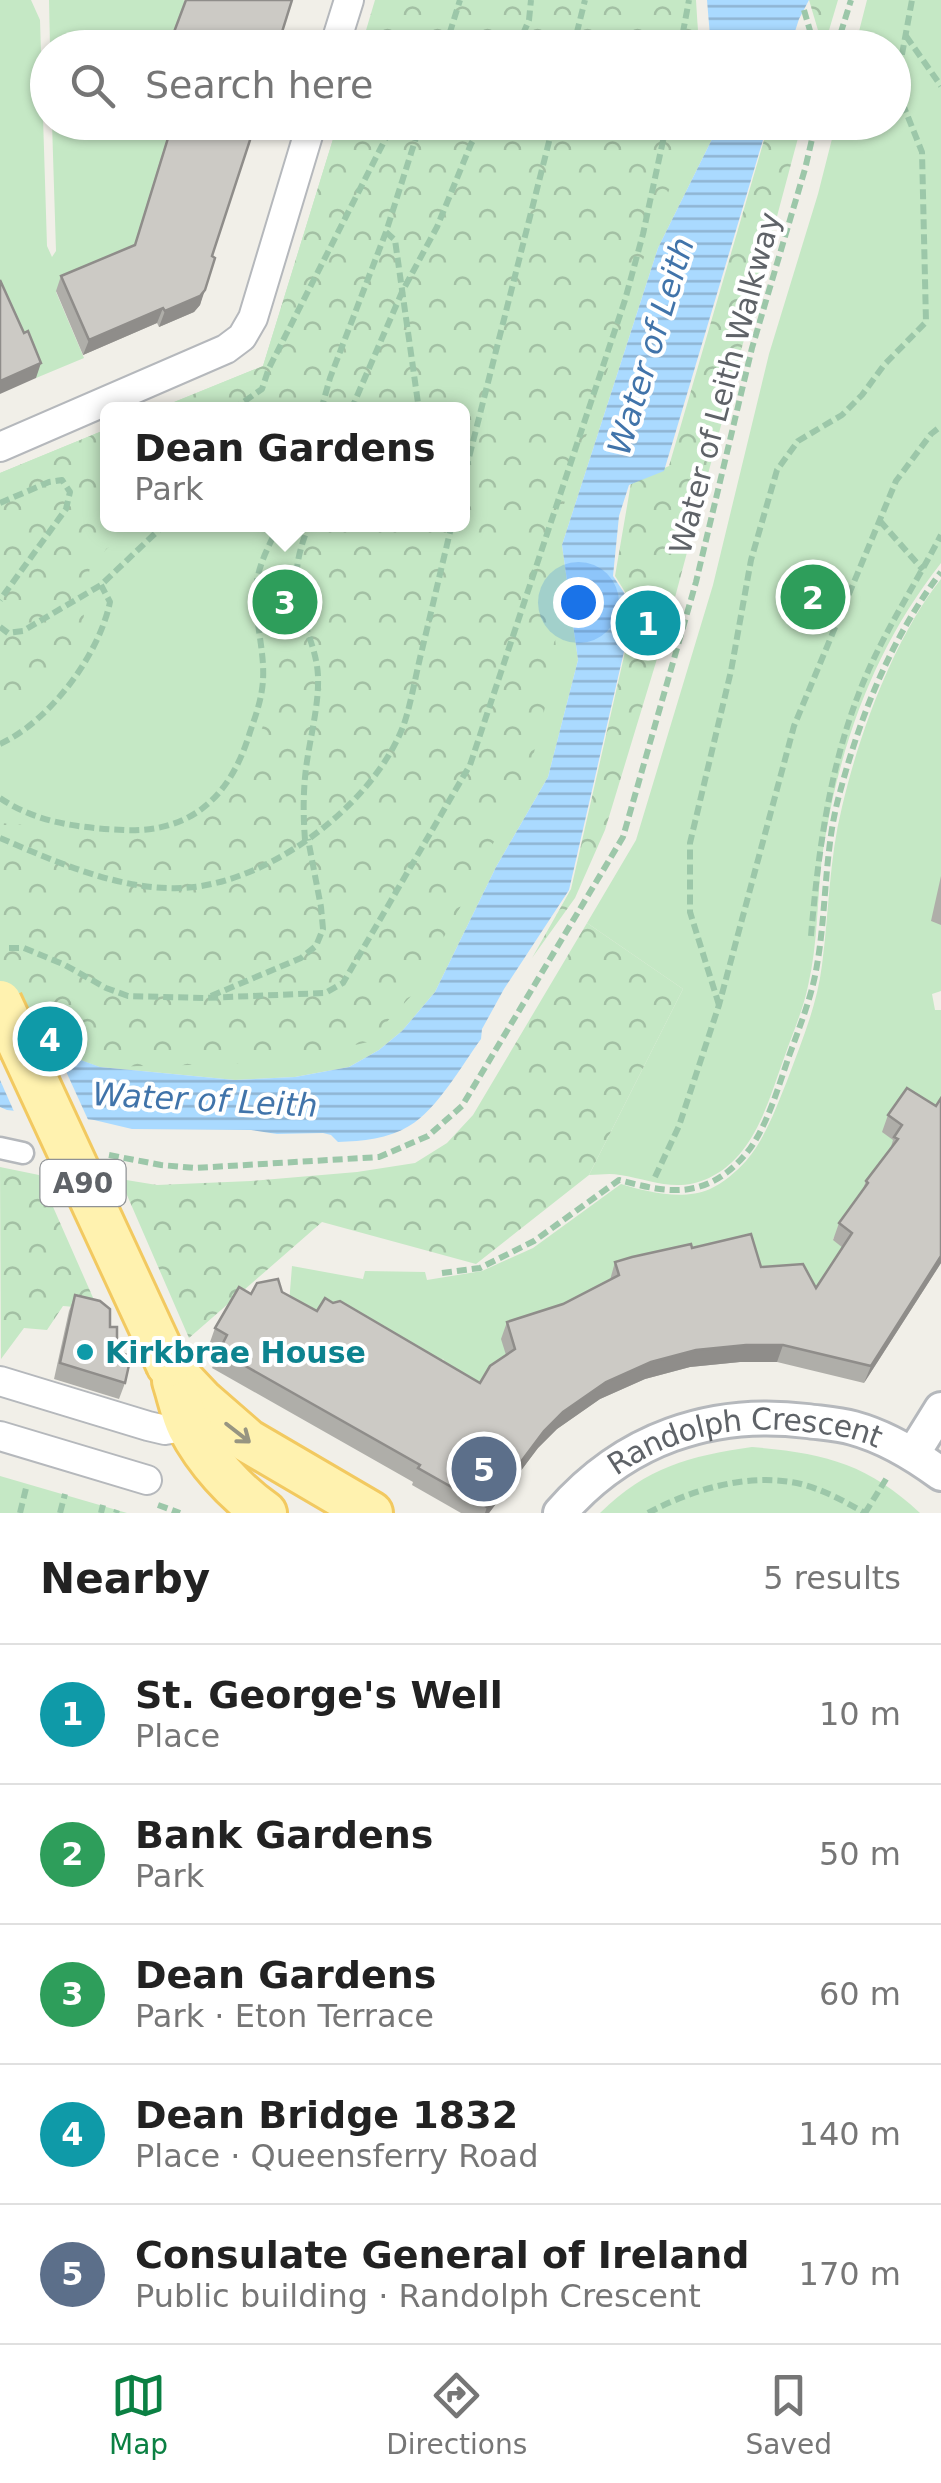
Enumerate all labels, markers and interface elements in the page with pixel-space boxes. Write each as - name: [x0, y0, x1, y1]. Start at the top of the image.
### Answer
- search box: [30, 30, 911, 140]
- icon: search: [65, 58, 120, 113]
- text: Search here: [145, 63, 373, 107]
- street label: Water of Leith Walkway: [662, 208, 788, 558]
- water label: Water of Leith: [600, 233, 702, 459]
- popup: [100, 402, 470, 532]
- text: Dean Gardens: [134, 426, 436, 470]
- text: Park: [134, 470, 203, 508]
- pin: 2: [780, 560, 846, 634]
- pin: 3: [252, 564, 318, 640]
- your location: [553, 577, 604, 628]
- pin: 1: [616, 586, 680, 660]
- pin: 4: [18, 1002, 82, 1076]
- water label: Water of Leith: [92, 1075, 318, 1125]
- road number: A90: [41, 1160, 126, 1206]
- place label: Kirkbrae House: [105, 1335, 366, 1370]
- marker: Kirkbrae House: [74, 1341, 96, 1363]
- street label: Randolph Crescent: [601, 1401, 888, 1481]
- one-way arrow: [224, 1422, 251, 1443]
- pin: 5: [452, 1432, 516, 1506]
- text: Nearby: [40, 1554, 210, 1603]
- text: 5 results: [763, 1559, 901, 1597]
- text: St. George's Well: [135, 1673, 503, 1717]
- text: 1: [61, 1695, 84, 1733]
- text: 10 m: [819, 1695, 901, 1733]
- text: Place: [135, 1717, 220, 1755]
- text: Bank Gardens: [135, 1813, 433, 1857]
- text: 2: [61, 1835, 84, 1873]
- text: 50 m: [819, 1835, 901, 1873]
- text: Park: [135, 1857, 204, 1895]
- text: Dean Gardens: [135, 1953, 436, 1997]
- text: 3: [61, 1975, 84, 2013]
- text: 60 m: [819, 1975, 901, 2013]
- text: Park · Eton Terrace: [135, 1997, 434, 2035]
- text: Dean Bridge 1832: [135, 2093, 518, 2137]
- text: 4: [61, 2115, 84, 2153]
- text: 140 m: [799, 2115, 901, 2153]
- text: Place · Queensferry Road: [135, 2137, 539, 2175]
- text: Consulate General of Ireland: [135, 2233, 749, 2277]
- text: 5: [61, 2255, 84, 2293]
- text: 170 m: [799, 2255, 901, 2293]
- text: Public building · Randolph Crescent: [135, 2277, 701, 2315]
- tab: Map: [109, 2368, 168, 2461]
- tab: Directions: [386, 2368, 527, 2461]
- tab: Saved: [745, 2368, 832, 2461]

